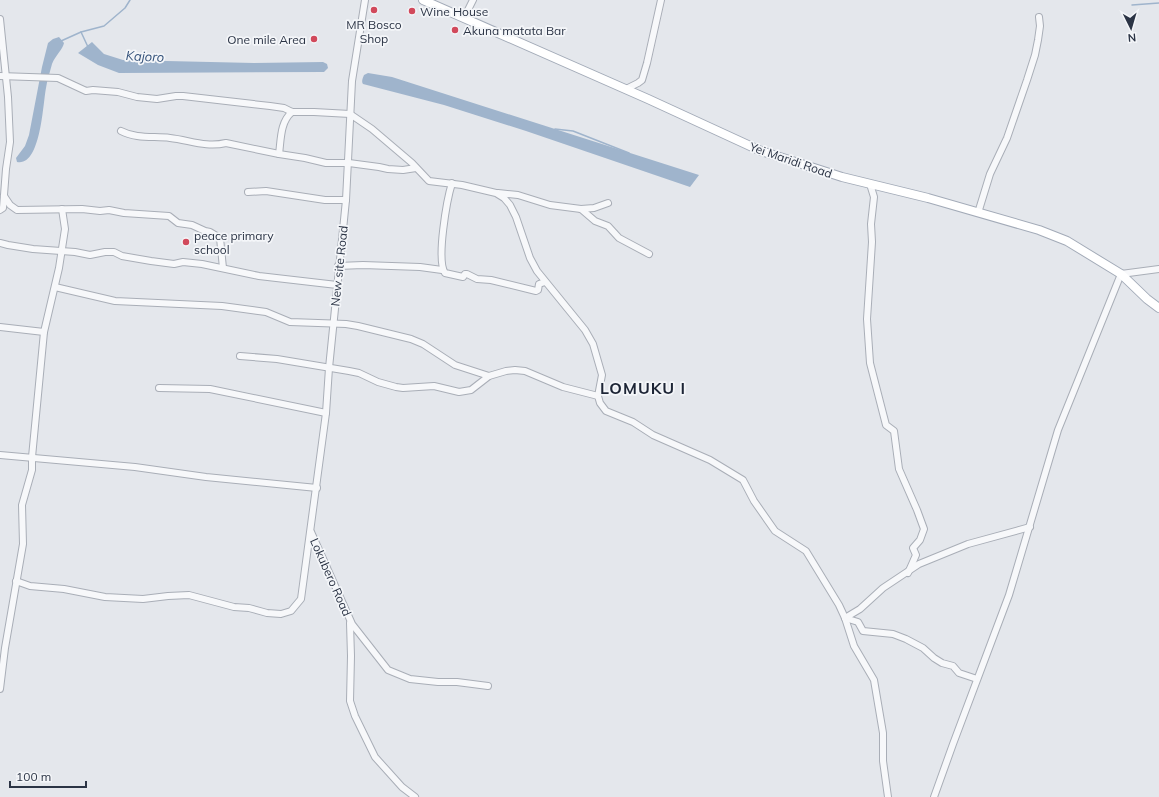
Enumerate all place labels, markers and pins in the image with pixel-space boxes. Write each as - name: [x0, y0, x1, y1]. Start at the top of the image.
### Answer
- place label: Wine House: [420, 4, 488, 19]
- marker: MR Bosco Shop: [369, 5, 379, 15]
- marker: Wine House: [407, 6, 417, 16]
- place label: MR Bosco Shop: [346, 17, 402, 46]
- place label: Akuna matata Bar: [463, 23, 566, 38]
- marker: Akuna matata Bar: [450, 25, 460, 35]
- place label: One mile Area: [227, 32, 306, 47]
- marker: One mile Area: [309, 34, 319, 44]
- place label: peace primary school: [194, 228, 274, 257]
- marker: peace primary school: [181, 237, 191, 247]

